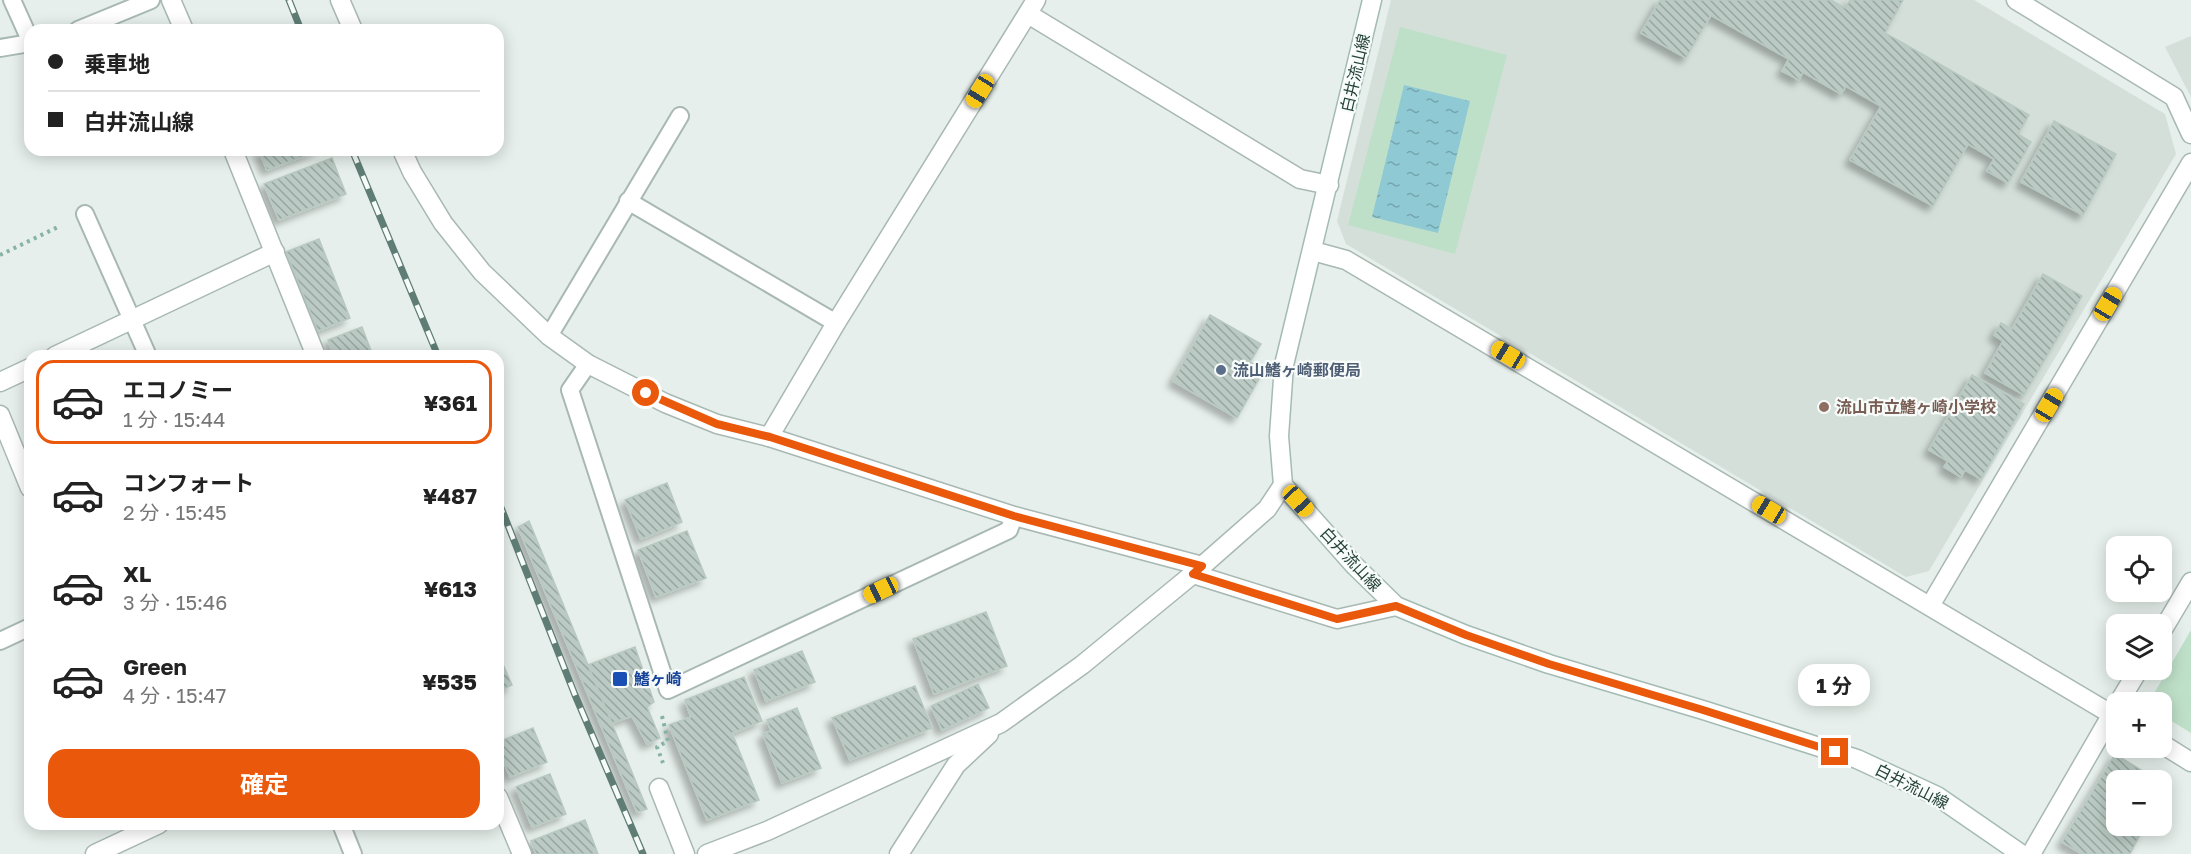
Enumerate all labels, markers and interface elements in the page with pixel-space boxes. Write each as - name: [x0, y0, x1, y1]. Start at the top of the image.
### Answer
- street label: 白井流山線: [1336, 32, 1374, 114]
- text: 乗車地: [84, 50, 150, 77]
- car: [963, 71, 997, 111]
- text: 白井流山線: [84, 108, 194, 135]
- car: [2091, 284, 2125, 324]
- car: [1488, 338, 1528, 372]
- place label: 流山鰭ヶ崎郵便局: [1233, 360, 1361, 380]
- marker: 流山鰭ヶ崎郵便局: [1214, 363, 1228, 377]
- icon: car: [51, 375, 105, 429]
- text: エコノミー: [123, 376, 233, 403]
- route start: [632, 379, 659, 406]
- car: [2032, 385, 2066, 425]
- text: ¥361: [424, 389, 477, 416]
- place label: 流山市立鰭ヶ崎小学校: [1836, 397, 1996, 417]
- marker: 流山市立鰭ヶ崎小学校: [1817, 400, 1831, 414]
- text: 1 分 · 15:44: [123, 407, 225, 431]
- icon: car: [51, 468, 105, 522]
- text: コンフォート: [123, 469, 254, 496]
- text: ¥487: [423, 482, 477, 509]
- car: [1279, 482, 1317, 520]
- car: [1749, 493, 1789, 527]
- text: 2 分 · 15:45: [123, 500, 227, 524]
- street label: 白井流山線: [1316, 523, 1386, 595]
- map controls: [2106, 536, 2172, 836]
- button: locate: [2106, 536, 2172, 602]
- text: XL: [123, 560, 151, 587]
- icon: car: [51, 561, 105, 615]
- car: [861, 574, 901, 606]
- text: ¥613: [424, 575, 477, 602]
- text: 3 分 · 15:46: [123, 590, 227, 614]
- button: layers: [2106, 614, 2172, 680]
- text: Green: [123, 653, 187, 680]
- icon: car: [51, 654, 105, 708]
- callout: 1 分: [1799, 665, 1871, 707]
- text: ¥535: [422, 668, 477, 695]
- place label: 鰭ヶ崎: [634, 669, 682, 689]
- marker: 鰭ヶ崎: [611, 670, 629, 688]
- text: 1 分: [1816, 673, 1852, 697]
- text: 4 分 · 15:47: [123, 683, 226, 707]
- button: +: [2106, 692, 2172, 758]
- route end: [1821, 738, 1848, 765]
- button: 確定: [48, 749, 480, 818]
- street label: 白井流山線: [1872, 759, 1952, 813]
- button: −: [2106, 770, 2172, 836]

